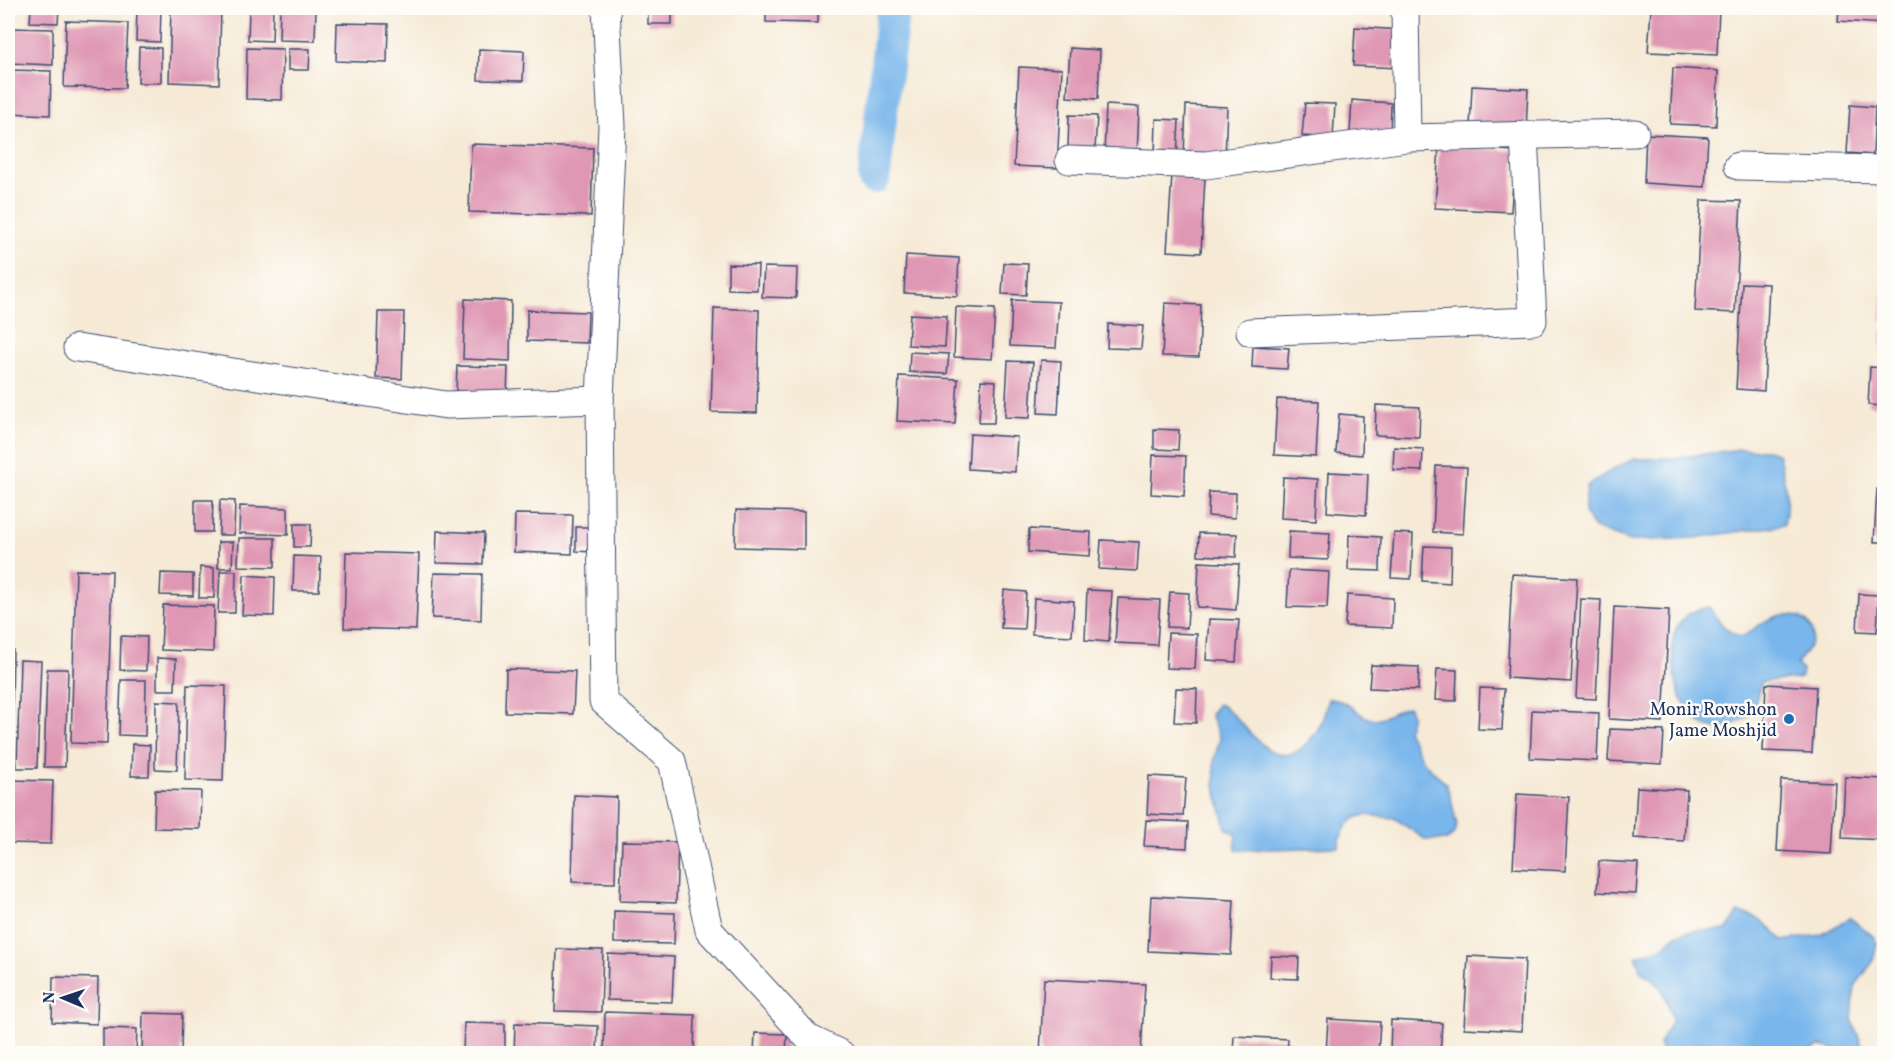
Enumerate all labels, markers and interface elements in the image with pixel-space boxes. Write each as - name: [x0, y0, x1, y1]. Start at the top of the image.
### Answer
- place label: Monir Rowshon Jame Moshjid: [1650, 698, 1777, 744]
- marker: Monir Rowshon Jame Moshjid: [1782, 712, 1796, 726]
- north arrow: [33, 968, 93, 1028]
- text: N: [39, 991, 61, 1004]

